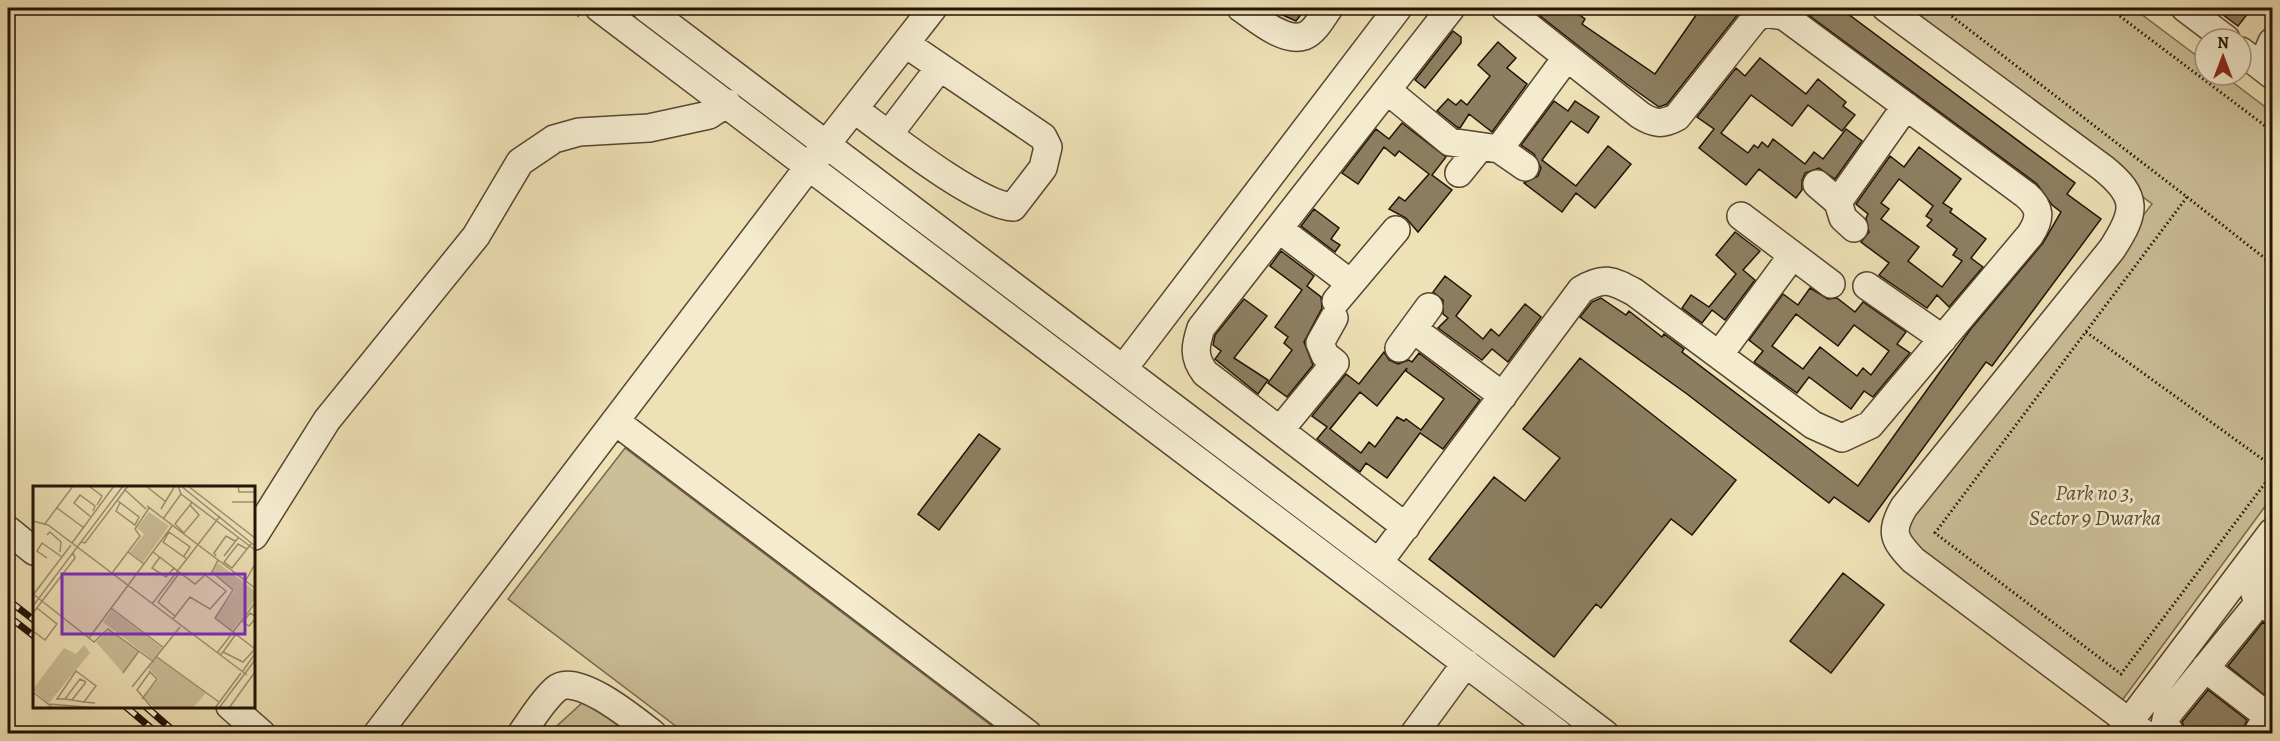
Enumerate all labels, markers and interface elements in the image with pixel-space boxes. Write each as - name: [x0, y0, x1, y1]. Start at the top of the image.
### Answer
- north arrow: [2193, 27, 2253, 87]
- text: N: [2217, 32, 2229, 54]
- park label: Park no 3, Sector 9 Dwarka: [2029, 478, 2161, 533]
- inset map: [33, 486, 255, 708]

